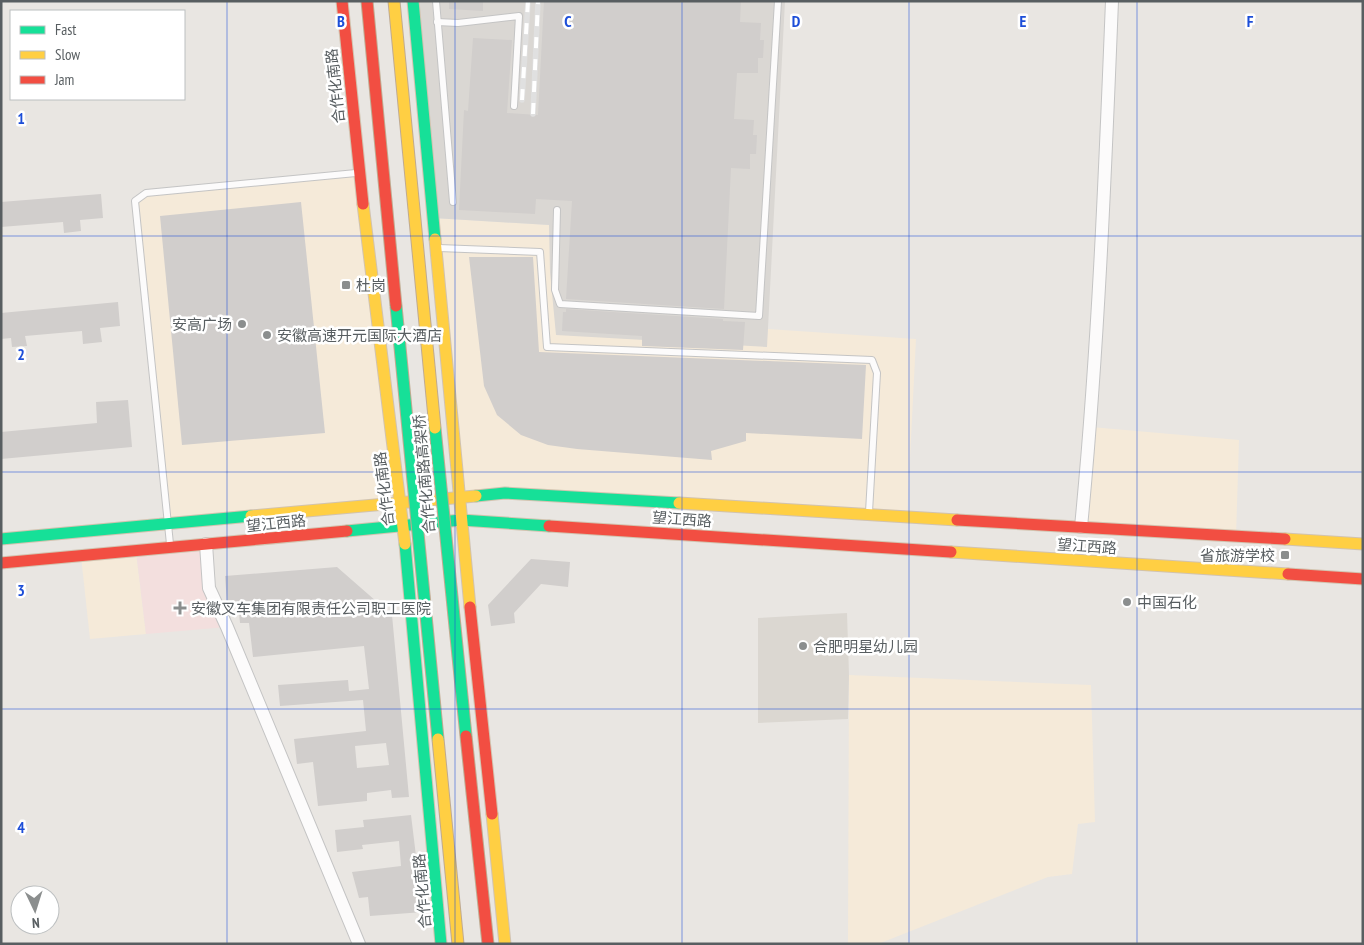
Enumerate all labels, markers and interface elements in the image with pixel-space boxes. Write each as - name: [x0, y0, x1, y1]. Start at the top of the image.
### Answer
- legend: [10, 10, 185, 100]
- text: B: [337, 11, 345, 31]
- text: C: [564, 11, 572, 31]
- text: D: [792, 11, 801, 31]
- text: E: [1020, 11, 1027, 31]
- text: F: [1247, 11, 1254, 31]
- text: Fast: [55, 20, 76, 39]
- text: Slow: [55, 45, 80, 64]
- street label: 合作化南路: [322, 48, 348, 124]
- text: Jam: [54, 70, 74, 89]
- text: 1: [17, 108, 25, 128]
- place label: 杜岗: [356, 276, 386, 295]
- marker: 杜岗: [340, 279, 352, 291]
- place label: 安高广场: [172, 315, 232, 334]
- marker: 安高广场: [236, 318, 248, 330]
- place label: 安徽高速开元国际大酒店: [277, 326, 442, 345]
- marker: 安徽高速开元国际大酒店: [261, 329, 273, 341]
- text: 2: [17, 344, 25, 364]
- street label: 合作化南路高架桥: [409, 413, 439, 535]
- street label: 合作化南路: [370, 451, 398, 527]
- street label: 望江西路: [651, 507, 713, 531]
- street label: 望江西路: [245, 510, 307, 536]
- street label: 望江西路: [1056, 534, 1118, 558]
- place label: 省旅游学校: [1200, 546, 1275, 565]
- marker: 省旅游学校: [1279, 549, 1291, 561]
- text: 3: [17, 580, 25, 600]
- place label: 中国石化: [1137, 593, 1197, 612]
- marker: 中国石化: [1121, 596, 1133, 608]
- place label: 安徽叉车集团有限责任公司职工医院: [191, 599, 431, 618]
- marker: 安徽叉车集团有限责任公司职工医院: [173, 601, 187, 615]
- place label: 合肥明星幼儿园: [813, 637, 918, 656]
- marker: 合肥明星幼儿园: [797, 640, 809, 652]
- text: 4: [17, 817, 25, 837]
- street label: 合作化南路: [409, 853, 435, 929]
- north arrow: [10, 885, 60, 935]
- text: N: [32, 914, 40, 932]

